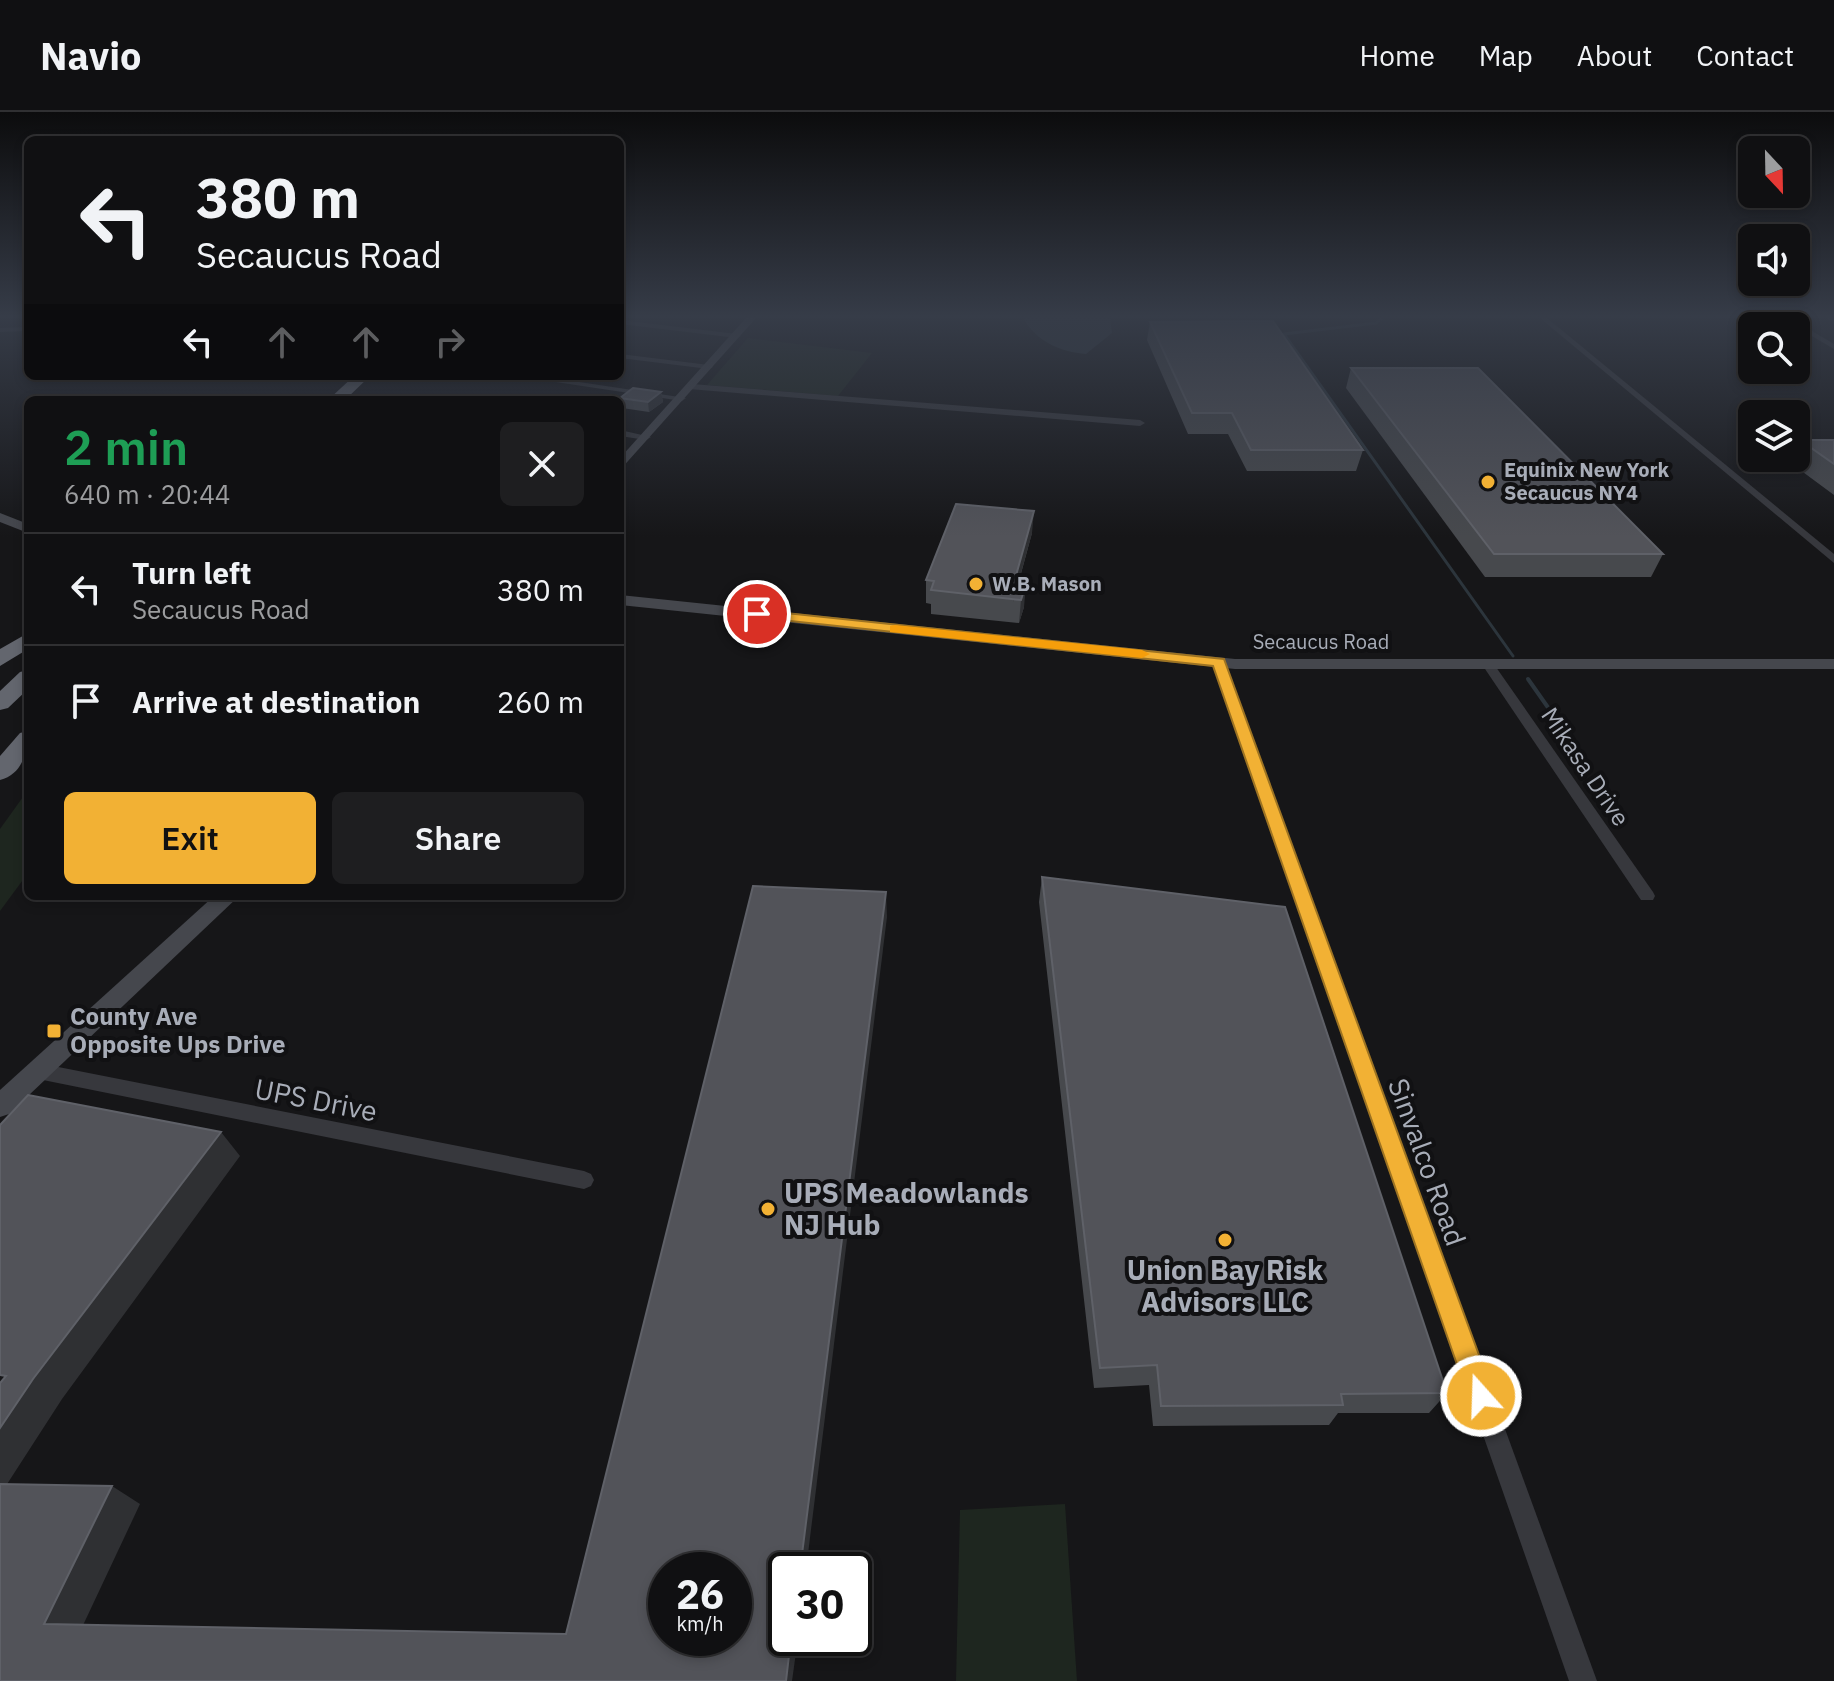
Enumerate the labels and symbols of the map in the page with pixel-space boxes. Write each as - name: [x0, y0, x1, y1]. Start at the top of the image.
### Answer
- north arrow: [1738, 136, 1810, 208]
- place label: Equinix New York Secaucus NY4: [1504, 456, 1670, 506]
- marker: Equinix New York Secaucus NY4: [1479, 473, 1497, 491]
- place label: W.B. Mason: [992, 570, 1102, 597]
- marker: W.B. Mason: [967, 575, 985, 593]
- pin: [723, 580, 791, 648]
- street label: Secaucus Road: [1253, 628, 1389, 655]
- street label: Mikasa Drive: [1534, 701, 1637, 832]
- place label: County Ave Opposite Ups Drive: [70, 1000, 286, 1060]
- marker: County Ave Opposite Ups Drive: [45, 1022, 63, 1040]
- street label: UPS Drive: [252, 1070, 380, 1129]
- street label: Sinvalco Road: [1380, 1073, 1475, 1251]
- place label: UPS Meadowlands NJ Hub: [784, 1174, 1029, 1243]
- marker: UPS Meadowlands NJ Hub: [759, 1200, 777, 1218]
- marker: Union Bay Risk Advisors LLC: [1216, 1231, 1234, 1249]
- place label: Union Bay Risk Advisors LLC: [1127, 1251, 1324, 1320]
- position arrow: [1439, 1354, 1523, 1438]
- speed limit sign: 30: [768, 1552, 872, 1656]

